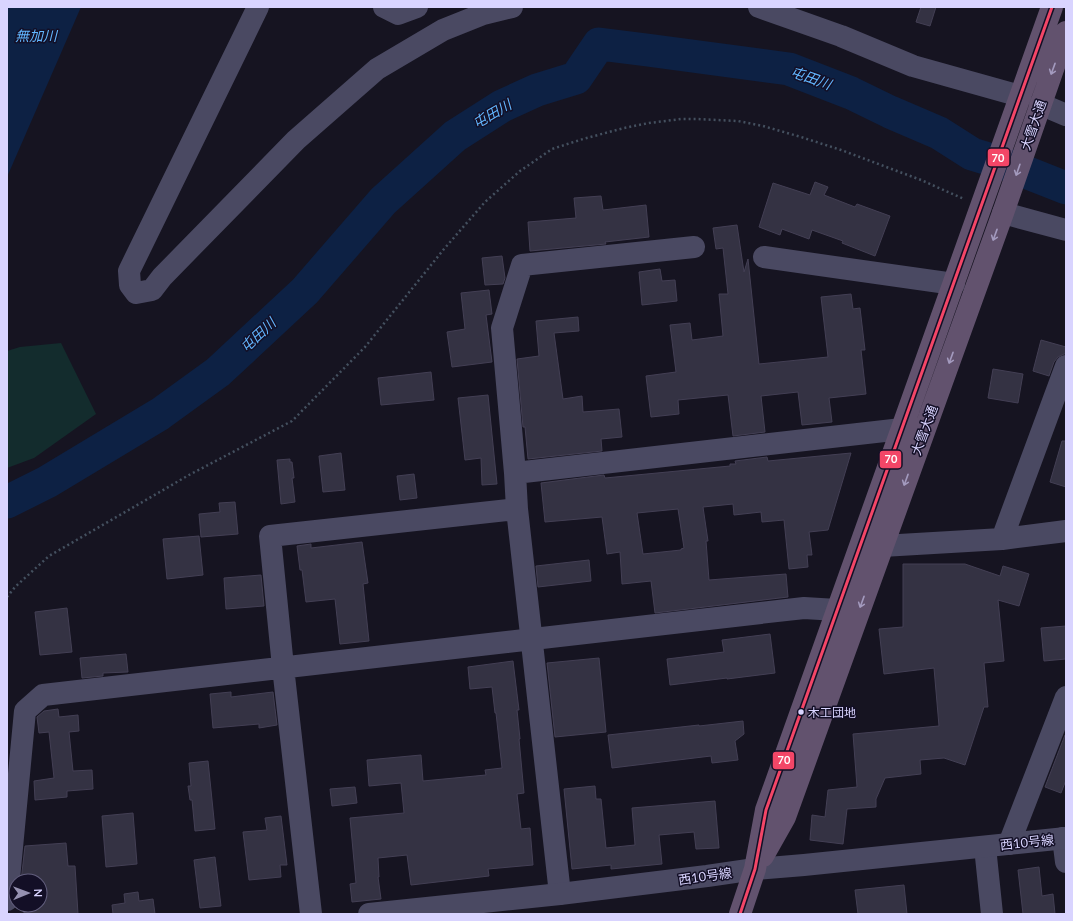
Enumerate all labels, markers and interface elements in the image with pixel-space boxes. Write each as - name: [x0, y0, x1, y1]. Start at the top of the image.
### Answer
- water label: 無加川: [15, 27, 59, 44]
- water label: 屯田川: [789, 62, 836, 93]
- one-way arrow: [1048, 63, 1056, 75]
- water label: 屯田川: [469, 95, 516, 131]
- street label: 大雪大通: [1017, 98, 1049, 152]
- line badge: 70: [987, 148, 1010, 167]
- text: 70: [992, 151, 1005, 164]
- one-way arrow: [1014, 163, 1021, 176]
- one-way arrow: [990, 229, 998, 241]
- water label: 屯田川: [237, 313, 280, 355]
- one-way arrow: [946, 351, 954, 363]
- street label: 大雪大通: [908, 403, 940, 457]
- line badge: 70: [879, 450, 902, 469]
- text: 70: [885, 452, 898, 465]
- one-way arrow: [902, 473, 910, 485]
- one-way arrow: [858, 596, 865, 609]
- place label: 木工団地: [808, 705, 856, 720]
- marker: 木工団地: [796, 707, 806, 717]
- line badge: 70: [772, 751, 795, 770]
- text: 70: [778, 753, 791, 766]
- street label: 西10号線: [999, 831, 1055, 853]
- street label: 西10号線: [677, 864, 733, 888]
- north arrow: [8, 873, 48, 913]
- text: N: [32, 888, 45, 897]

